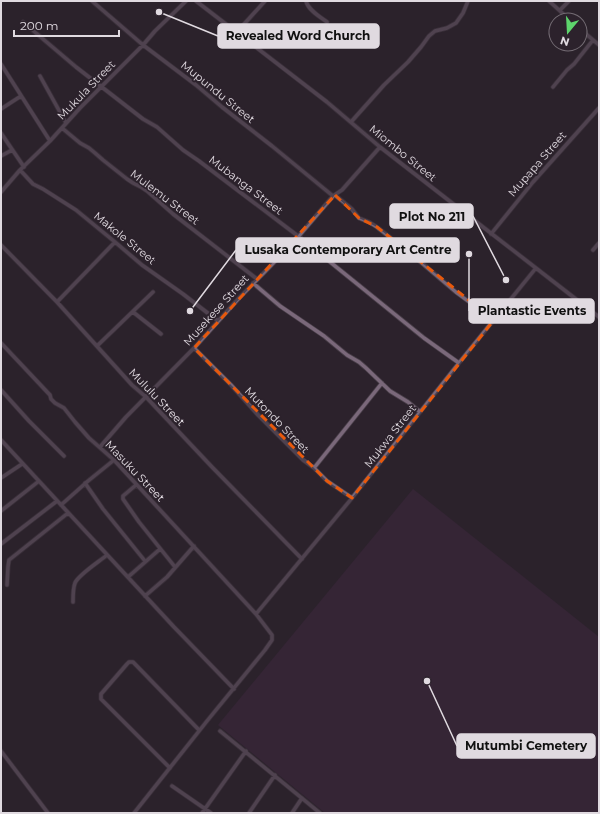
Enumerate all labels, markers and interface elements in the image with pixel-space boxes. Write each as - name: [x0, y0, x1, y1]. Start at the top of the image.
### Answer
- scale bar: [14, 12, 119, 38]
- north arrow: [548, 12, 588, 52]
- text: 200 m: [20, 18, 59, 33]
- callout: Revealed Word Church: [218, 24, 379, 48]
- text: Revealed Word Church: [226, 28, 370, 43]
- text: N: [559, 33, 571, 50]
- street label: Mukula Street: [54, 57, 118, 123]
- street label: Mupundu Street: [178, 58, 258, 126]
- street label: Miombo Street: [367, 122, 440, 185]
- street label: Mupapa Street: [505, 128, 569, 199]
- street label: Mubanga Street: [206, 153, 286, 218]
- street label: Mulemu Street: [128, 167, 203, 228]
- callout: Plot No 211: [390, 204, 473, 228]
- street label: Makole Street: [91, 209, 159, 268]
- text: Plot No 211: [399, 209, 465, 224]
- callout: Lusaka Contemporary Art Centre: [236, 238, 459, 262]
- text: Lusaka Contemporary Art Centre: [245, 242, 452, 257]
- street label: Musekese Street: [180, 271, 252, 349]
- callout: Plantastic Events: [469, 299, 594, 323]
- text: Plantastic Events: [478, 303, 587, 318]
- street label: Mululu Street: [126, 365, 188, 429]
- street label: Mutondo Street: [242, 384, 313, 457]
- street label: Mukwa Street: [361, 401, 419, 470]
- street label: Masuku Street: [102, 437, 168, 505]
- callout: Mutumbi Cemetery: [457, 734, 595, 758]
- text: Mutumbi Cemetery: [465, 738, 588, 753]

